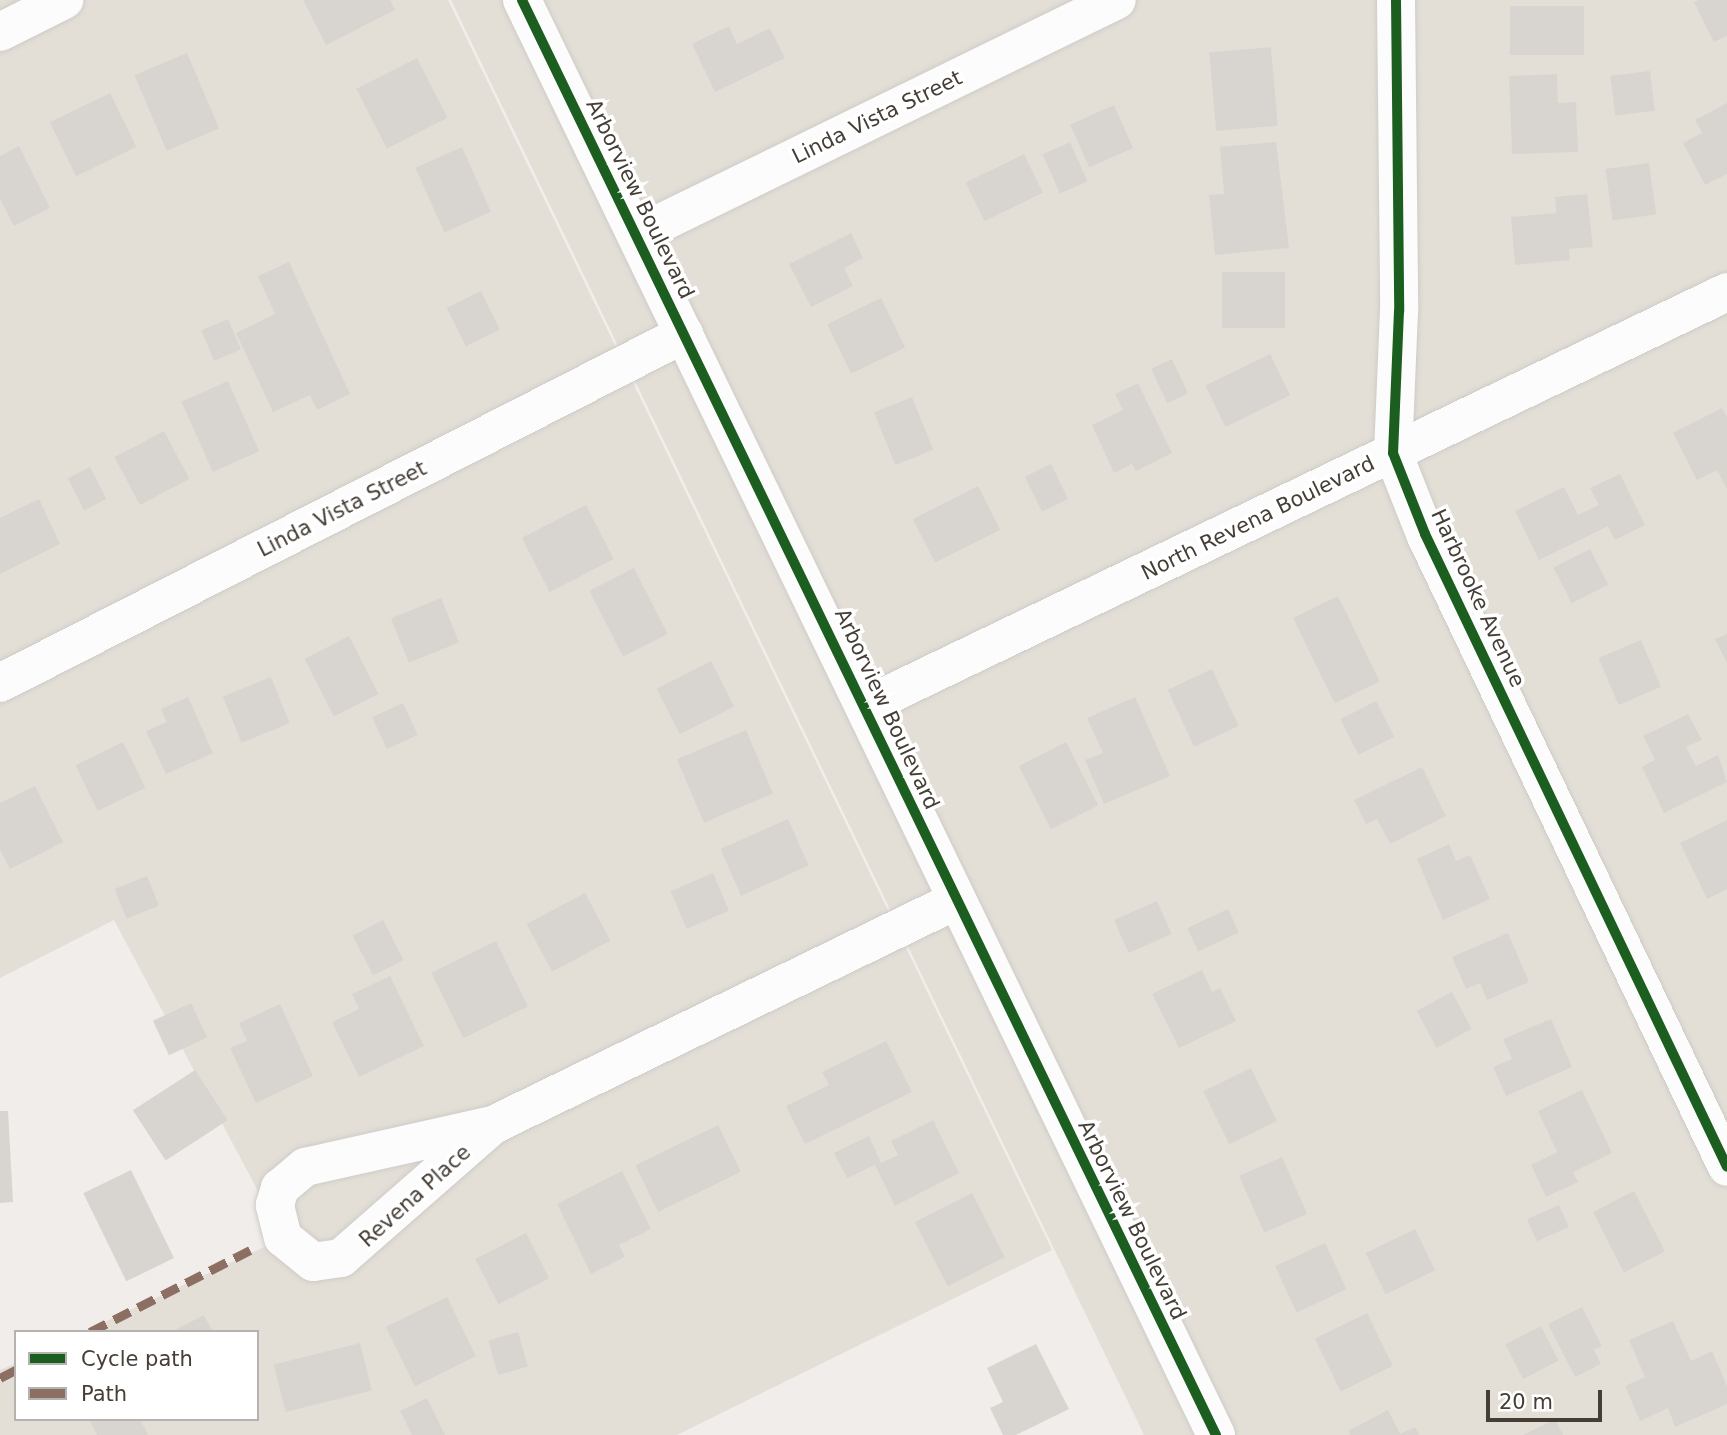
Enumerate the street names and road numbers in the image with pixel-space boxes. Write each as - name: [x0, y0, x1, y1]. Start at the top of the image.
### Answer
- street label: Linda Vista Street: [788, 65, 966, 169]
- street label: Arborview Boulevard: [581, 95, 699, 303]
- street label: North Revena Boulevard: [1137, 450, 1379, 586]
- street label: Linda Vista Street: [253, 456, 431, 562]
- street label: Harbrooke Avenue: [1426, 505, 1530, 691]
- street label: Arborview Boulevard: [829, 604, 945, 814]
- street label: Arborview Boulevard: [1073, 1116, 1191, 1324]
- street label: Revena Place: [354, 1140, 476, 1252]

